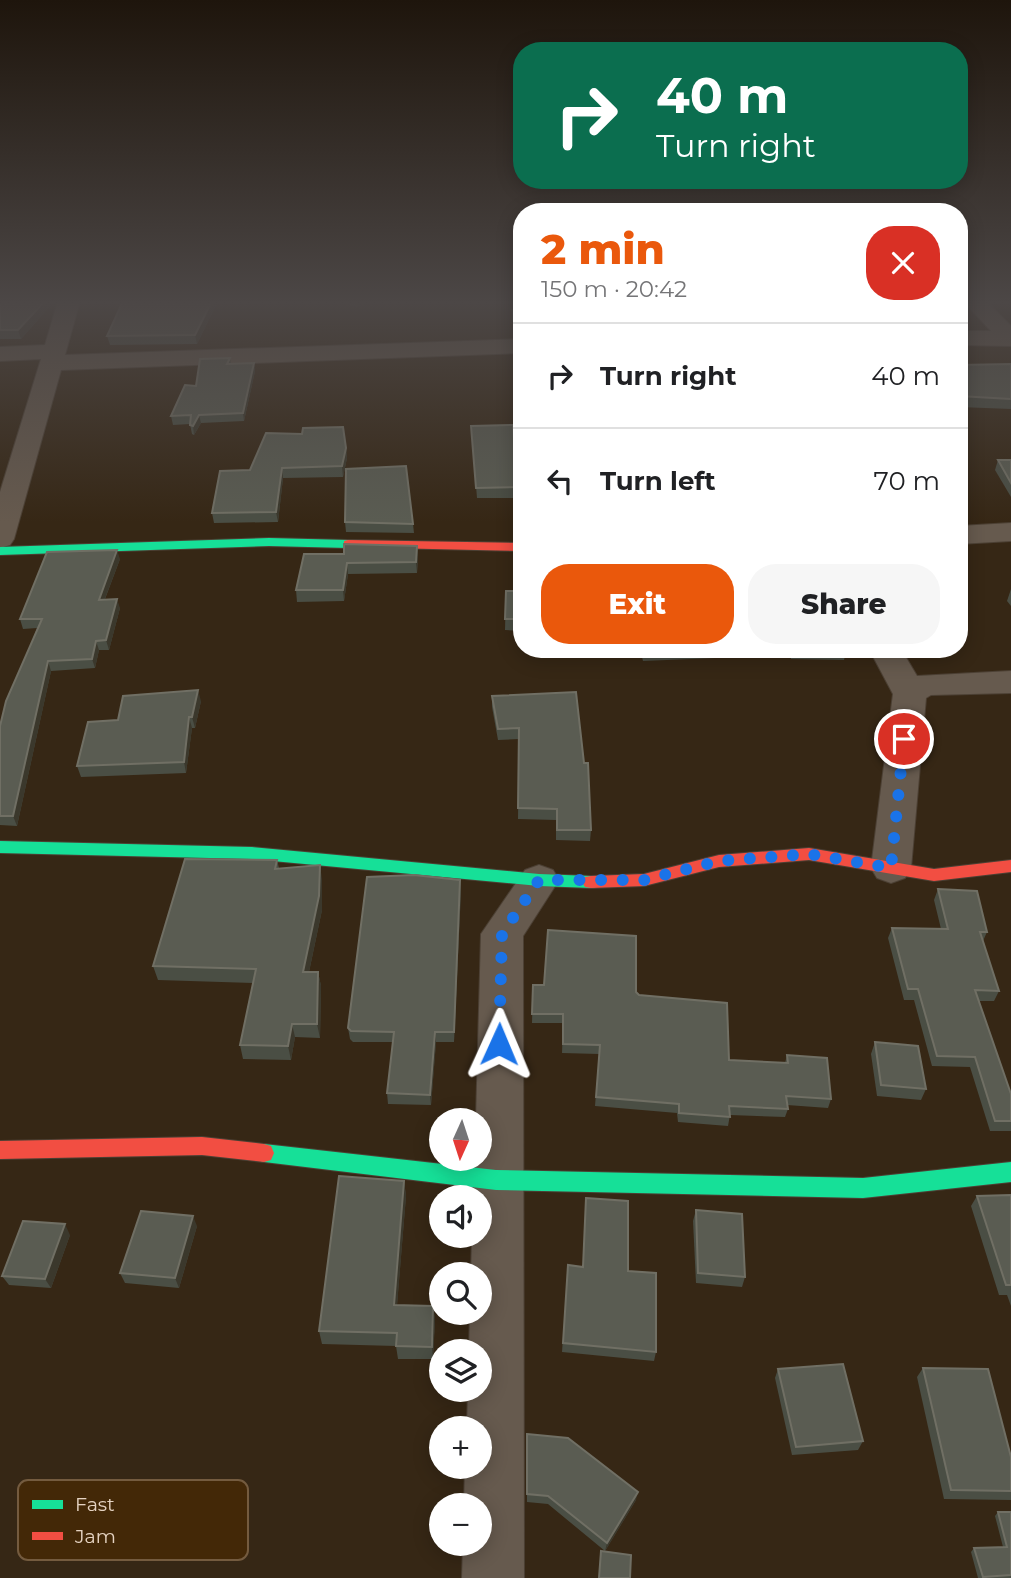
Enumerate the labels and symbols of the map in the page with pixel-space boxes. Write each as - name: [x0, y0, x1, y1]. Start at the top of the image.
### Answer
- pin: [874, 709, 934, 769]
- position arrow: [462, 1007, 536, 1081]
- north arrow: [429, 1108, 492, 1171]
- legend: [18, 1480, 248, 1560]
- text: Fast: [75, 1493, 115, 1516]
- text: Jam: [74, 1525, 116, 1548]

